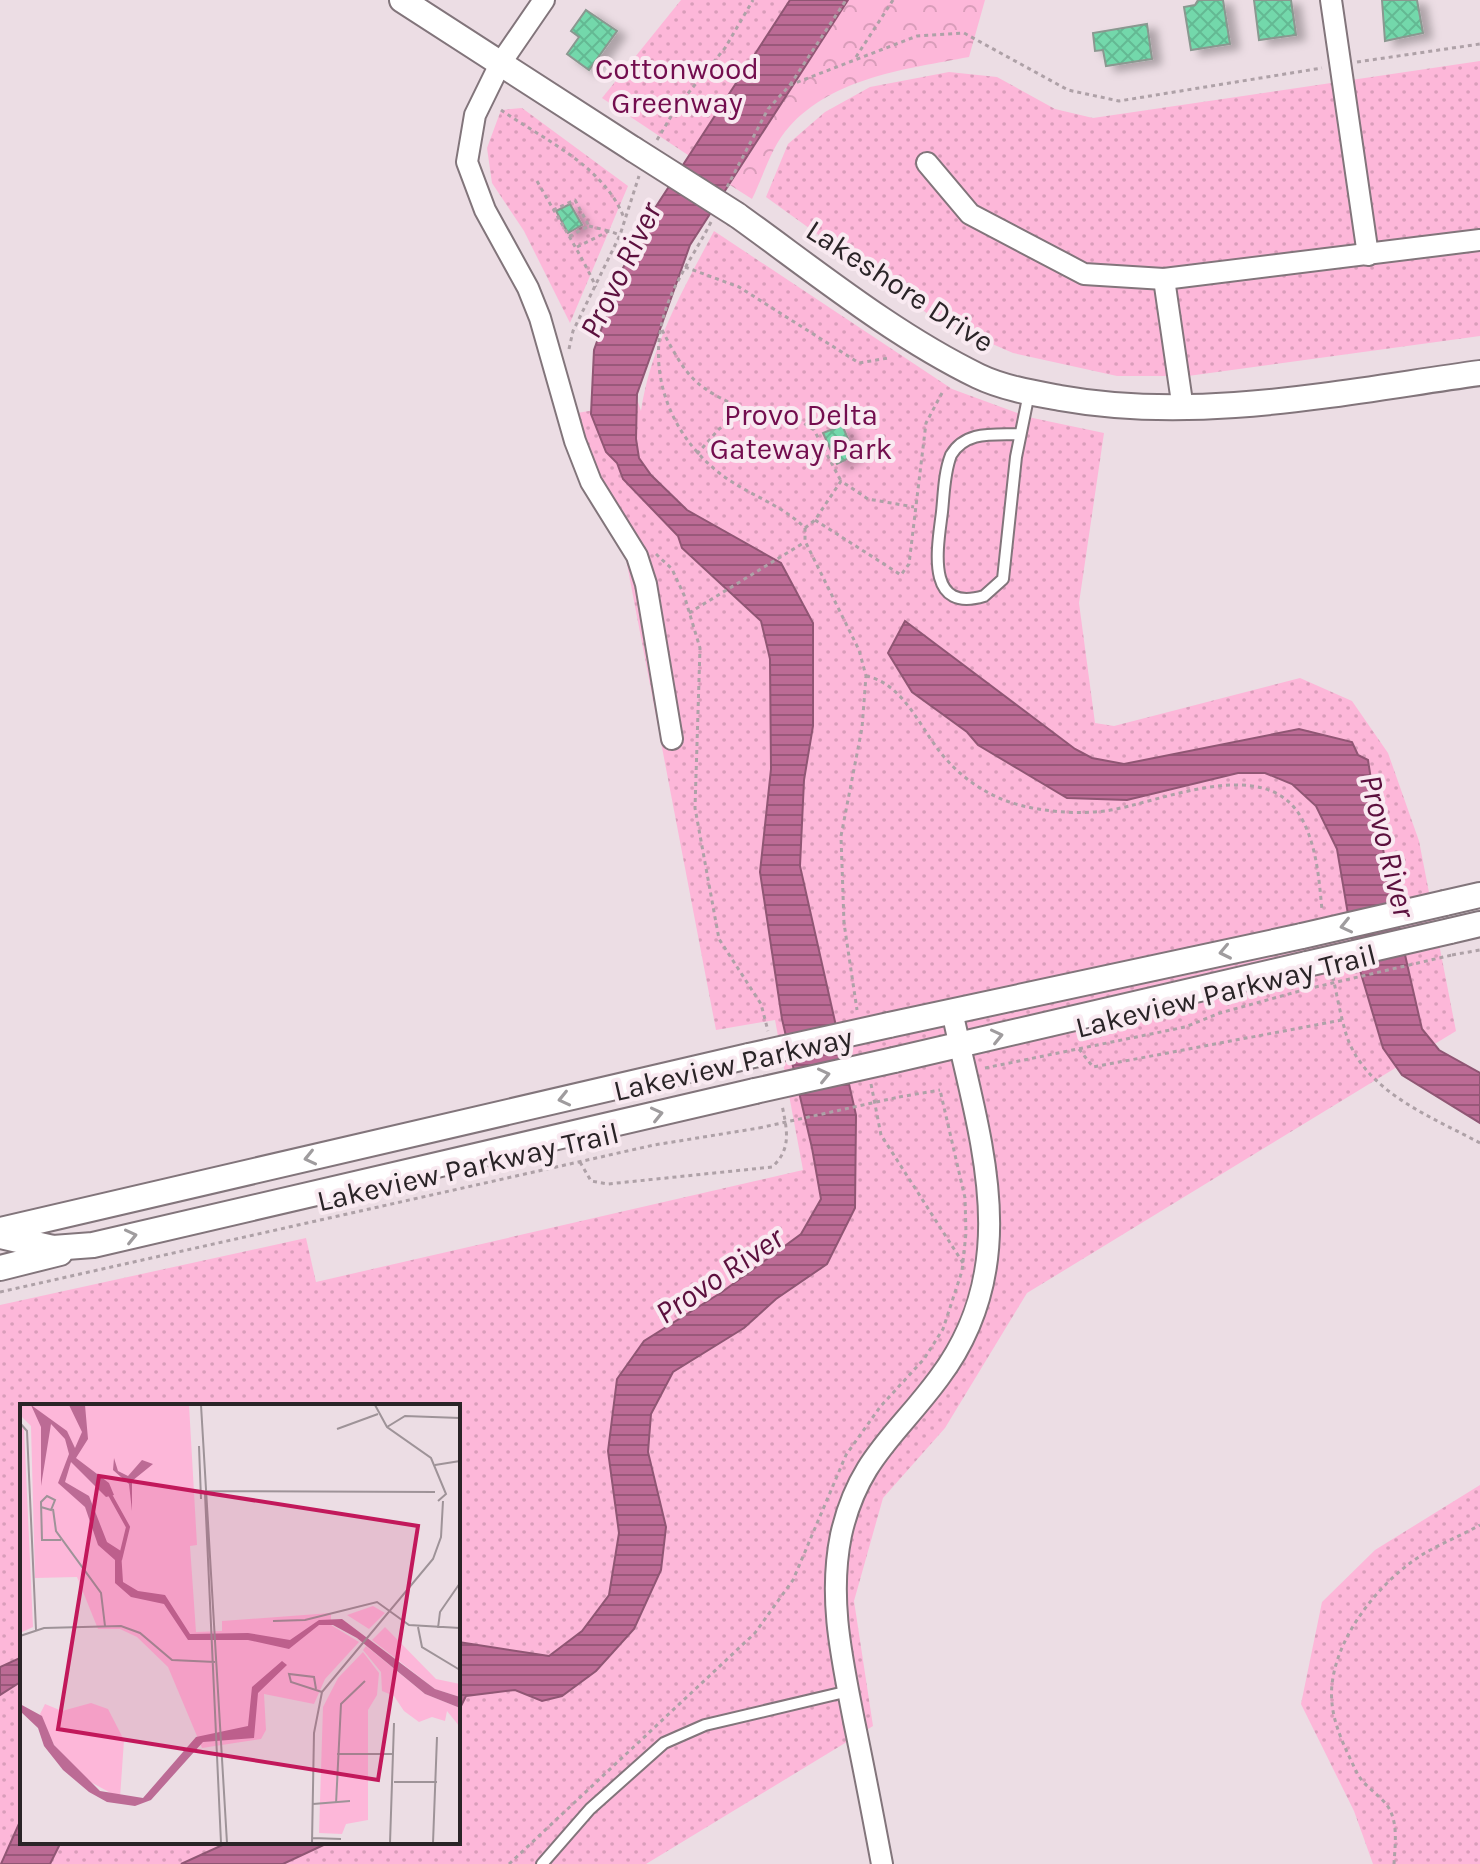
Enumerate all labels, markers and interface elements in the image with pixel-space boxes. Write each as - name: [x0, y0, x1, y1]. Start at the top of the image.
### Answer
- park label: Cottonwood Greenway: [595, 51, 759, 121]
- water label: Provo River: [572, 195, 670, 344]
- street label: Lakeshore Drive: [799, 212, 1001, 360]
- park label: Provo Delta Gateway Park: [710, 397, 892, 467]
- water label: Provo River: [1352, 771, 1423, 923]
- one-way arrow: [1340, 917, 1353, 934]
- street label: Lakeview Parkway Trail: [1072, 936, 1380, 1046]
- one-way arrow: [1219, 943, 1233, 960]
- street label: Lakeview Parkway: [610, 1019, 856, 1109]
- one-way arrow: [990, 1028, 1004, 1045]
- one-way arrow: [817, 1067, 831, 1084]
- one-way arrow: [557, 1090, 571, 1107]
- one-way arrow: [650, 1106, 664, 1123]
- street label: Lakeview Parkway Trail: [313, 1115, 623, 1219]
- one-way arrow: [304, 1149, 318, 1166]
- water label: Provo River: [648, 1219, 791, 1332]
- one-way arrow: [124, 1228, 138, 1245]
- inset map: [20, 1404, 460, 1844]

